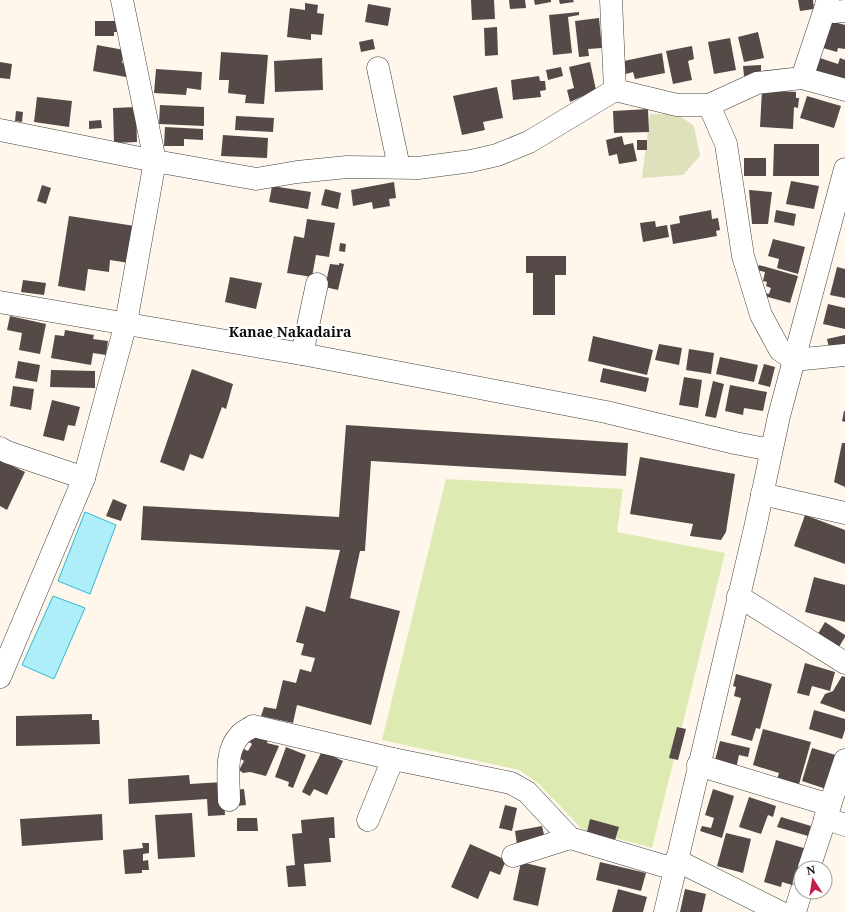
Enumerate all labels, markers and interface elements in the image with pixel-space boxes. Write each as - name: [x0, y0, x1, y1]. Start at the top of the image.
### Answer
- district label: Kanae Nakadaira: [229, 322, 351, 341]
- north arrow: [793, 860, 833, 900]
- text: N: [805, 861, 817, 878]

